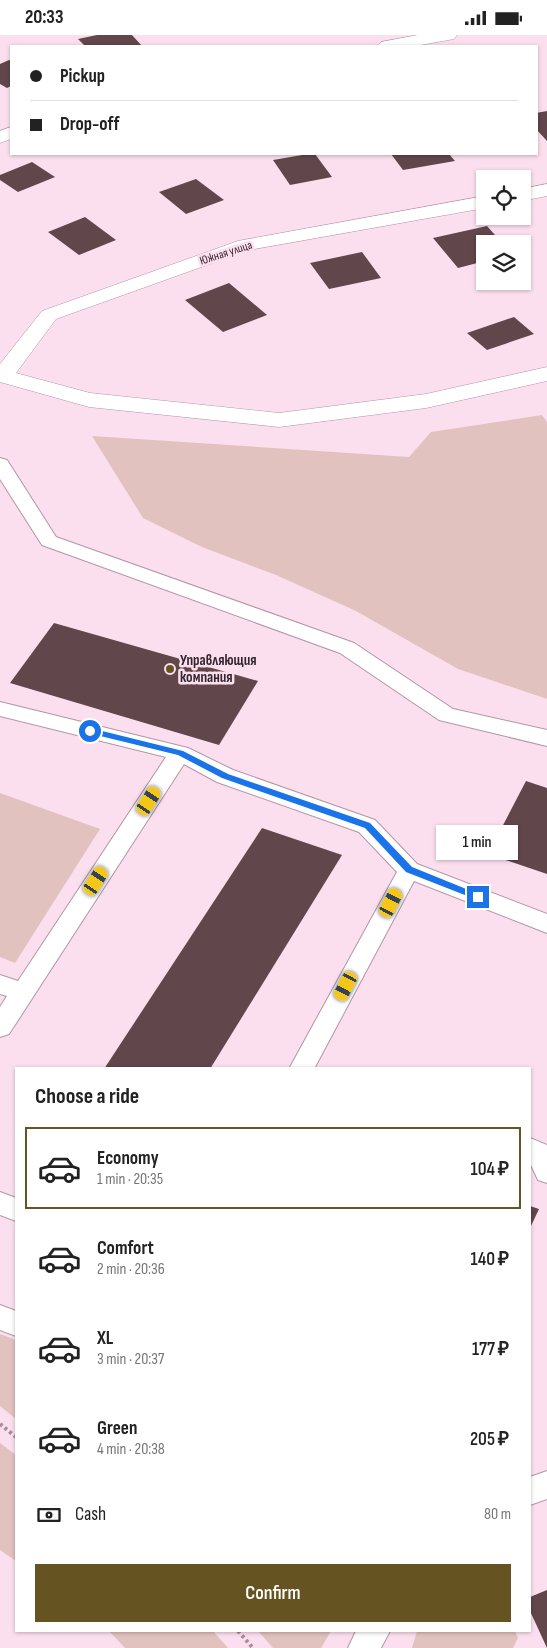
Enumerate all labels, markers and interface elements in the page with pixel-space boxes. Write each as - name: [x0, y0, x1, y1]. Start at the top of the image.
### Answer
- text: 20:33: [25, 6, 63, 29]
- text: Pickup: [60, 65, 105, 88]
- text: Drop-off: [60, 113, 120, 136]
- map controls: [476, 170, 531, 290]
- button: locate: [476, 170, 531, 225]
- button: layers: [476, 235, 531, 290]
- street label: Южная улица: [198, 237, 254, 268]
- place label: Управляющия компания: [180, 651, 257, 687]
- marker: Управляющия компания: [164, 663, 176, 675]
- route start: [79, 720, 101, 742]
- car: [134, 784, 163, 818]
- callout: 1 min: [437, 825, 519, 859]
- text: 1 min: [462, 833, 492, 852]
- car: [81, 864, 110, 898]
- car: [377, 886, 404, 920]
- route end: [467, 886, 489, 908]
- car: [332, 969, 359, 1003]
- text: Choose a ride: [35, 1083, 139, 1110]
- icon: car: [37, 1146, 82, 1191]
- text: Economy: [97, 1147, 159, 1170]
- text: 104 ₽: [471, 1158, 509, 1181]
- text: 1 min · 20:35: [97, 1170, 163, 1189]
- icon: car: [37, 1236, 82, 1281]
- text: Comfort: [97, 1237, 154, 1260]
- text: 140 ₽: [470, 1248, 509, 1271]
- text: 2 min · 20:36: [97, 1260, 165, 1279]
- icon: car: [37, 1326, 82, 1371]
- text: XL: [97, 1327, 113, 1350]
- text: 177 ₽: [472, 1338, 509, 1361]
- text: 3 min · 20:37: [97, 1350, 164, 1369]
- icon: car: [37, 1416, 82, 1461]
- text: Green: [97, 1417, 137, 1440]
- text: 205 ₽: [470, 1428, 509, 1451]
- text: 4 min · 20:38: [97, 1440, 165, 1459]
- icon: cash: [35, 1501, 63, 1529]
- text: Cash: [75, 1503, 106, 1526]
- text: 80 m: [484, 1505, 511, 1524]
- button: Confirm: [35, 1564, 511, 1622]

